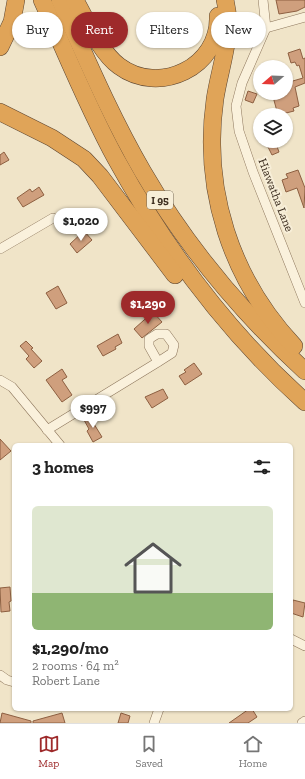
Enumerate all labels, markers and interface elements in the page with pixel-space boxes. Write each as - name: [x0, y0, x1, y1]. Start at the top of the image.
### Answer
- chip: Buy: [12, 12, 63, 48]
- chip: Rent: [71, 12, 128, 48]
- chip: Filters: [136, 12, 203, 48]
- chip: New: [211, 12, 266, 48]
- north arrow: [253, 60, 293, 100]
- map controls: [253, 60, 293, 148]
- button: layers: [253, 108, 293, 148]
- street label: Hiawatha Lane: [256, 156, 297, 234]
- road number: I 95: [147, 191, 173, 209]
- pin: $1,020: [48, 208, 114, 242]
- text: $1,020: [63, 213, 99, 228]
- pin: $1,290: [115, 291, 181, 325]
- text: $1,290: [130, 296, 166, 311]
- pin: $997: [69, 395, 117, 429]
- text: $997: [80, 400, 106, 415]
- icon: filters: [251, 456, 273, 478]
- text: 3 homes: [32, 457, 94, 477]
- icon: home: [117, 532, 189, 604]
- text: $1,290/mo: [32, 638, 109, 658]
- text: 2 rooms · 64 m²: [32, 658, 119, 673]
- text: Robert Lane: [32, 673, 100, 688]
- tab: Map: [38, 733, 60, 770]
- tab: Saved: [136, 733, 163, 770]
- tab: Home: [239, 733, 267, 770]

